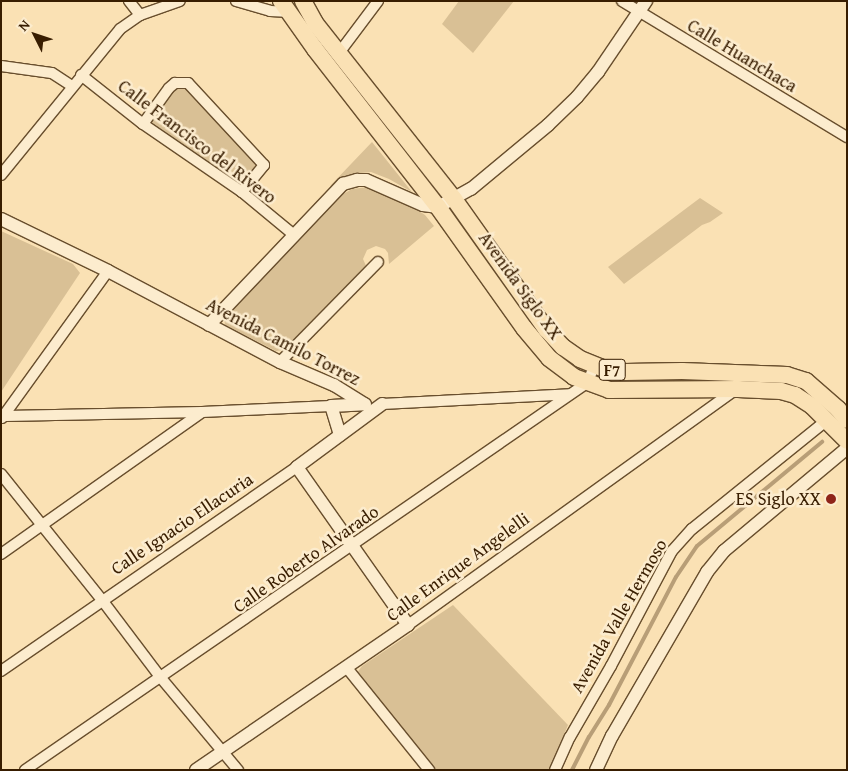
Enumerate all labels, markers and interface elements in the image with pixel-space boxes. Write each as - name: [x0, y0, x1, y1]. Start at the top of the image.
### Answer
- north arrow: [10, 10, 60, 60]
- text: N: [13, 15, 34, 35]
- street label: Calle Huanchaca: [683, 15, 801, 97]
- street label: Calle Francisco del Rivero: [114, 75, 280, 209]
- street label: Avenida Siglo XX: [474, 228, 566, 344]
- street label: Avenida Camilo Torrez: [202, 294, 364, 390]
- road number: F7: [598, 356, 626, 384]
- street label: Calle Ignacio Ellacuria: [107, 468, 257, 580]
- place label: ES Siglo XX: [736, 488, 821, 510]
- marker: ES Siglo XX: [825, 493, 837, 505]
- street label: Calle Roberto Alvarado: [229, 501, 383, 617]
- street label: Calle Enrique Angelelli: [382, 508, 534, 626]
- street label: Avenida Valle Hermoso: [566, 535, 672, 697]

